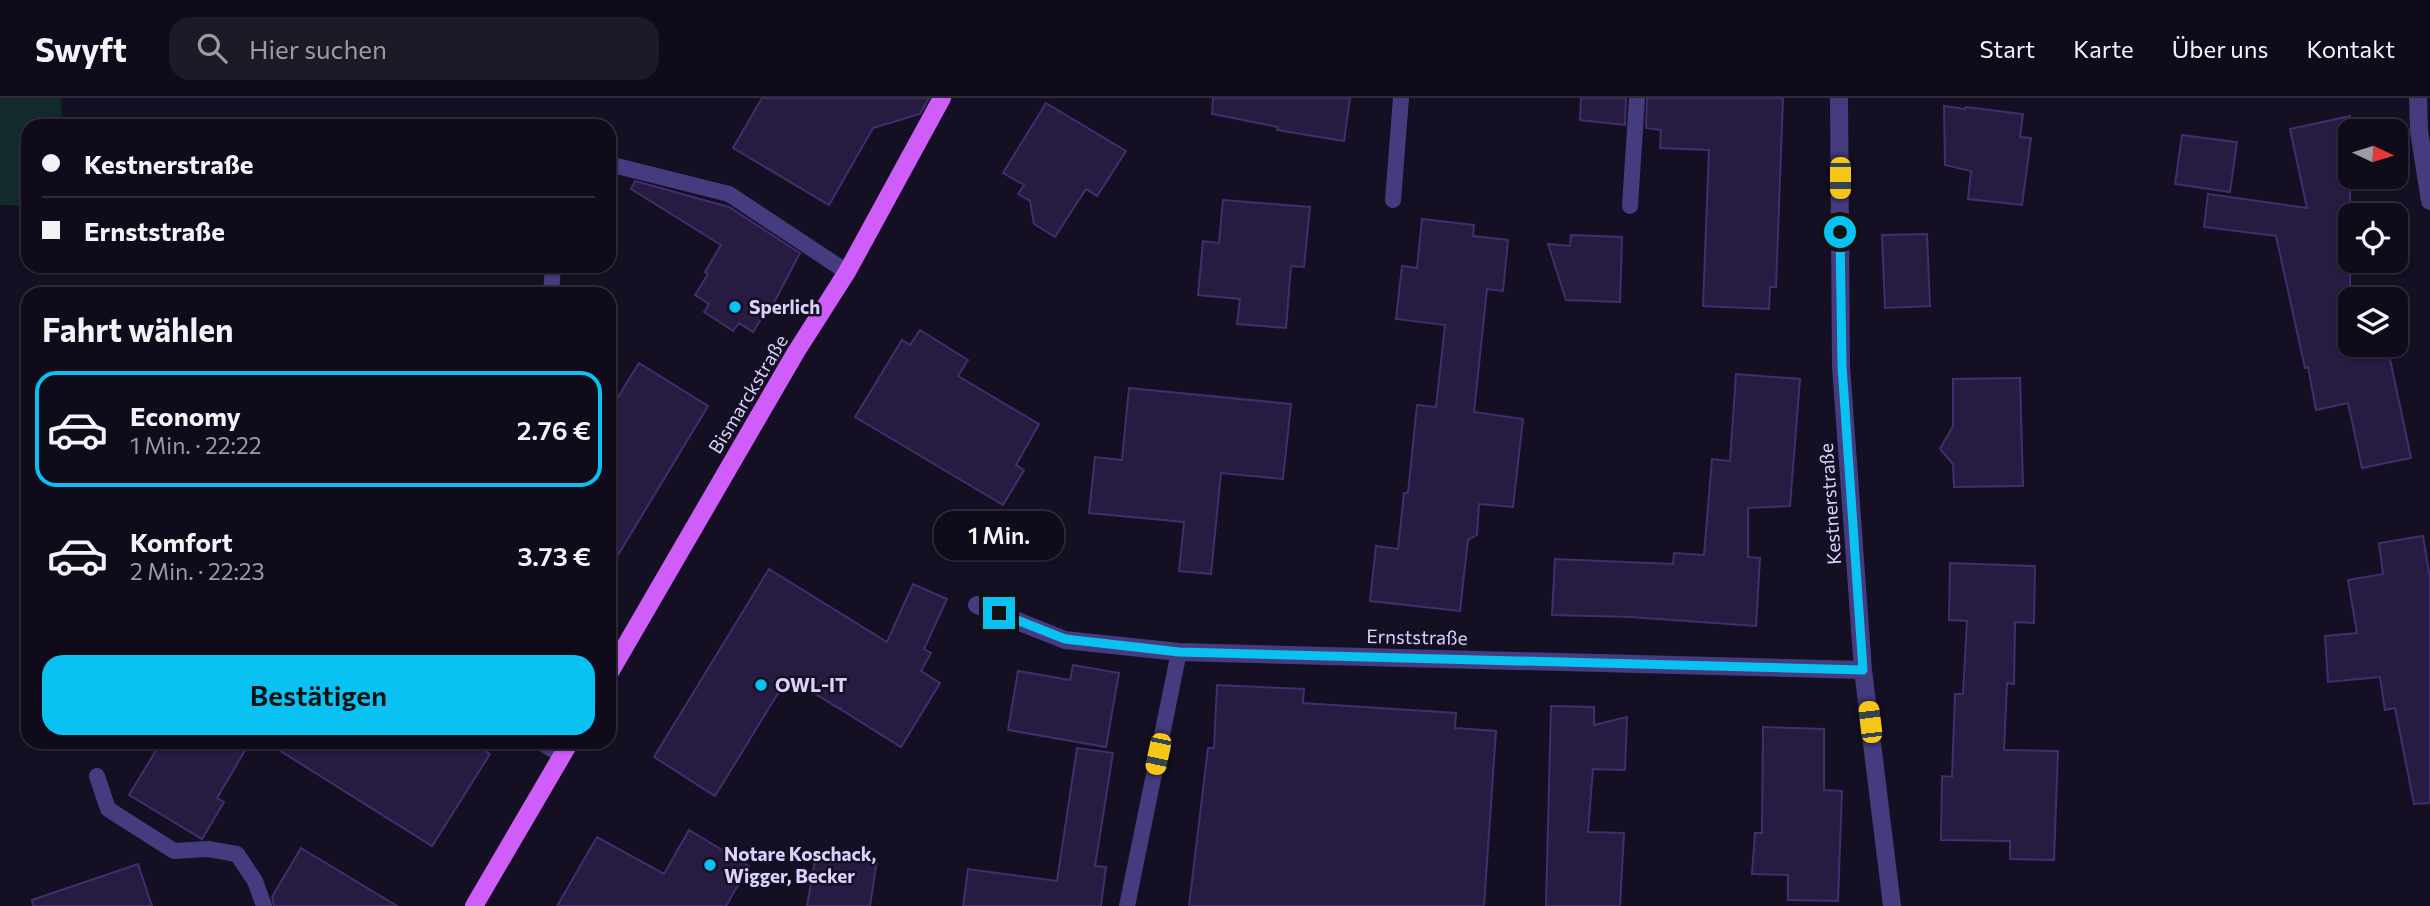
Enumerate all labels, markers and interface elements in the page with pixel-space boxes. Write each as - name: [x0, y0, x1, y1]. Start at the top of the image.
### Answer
- search box: [169, 17, 659, 80]
- text: Swyft: [35, 28, 127, 69]
- icon: search: [193, 29, 231, 67]
- text: Hier suchen: [249, 33, 387, 64]
- text: Start: [1980, 34, 2035, 63]
- text: Karte: [2073, 34, 2134, 63]
- text: Über uns: [2172, 34, 2268, 63]
- text: Kontakt: [2306, 34, 2395, 63]
- north arrow: [2338, 119, 2408, 189]
- map controls: [2338, 119, 2408, 357]
- text: Kestnerstraße: [84, 148, 254, 179]
- car: [1830, 157, 1851, 199]
- button: locate: [2338, 203, 2408, 273]
- text: Ernststraße: [84, 215, 225, 246]
- route start: [1824, 216, 1856, 248]
- button: layers: [2338, 287, 2408, 357]
- place label: Sperlich: [749, 295, 820, 318]
- marker: Sperlich: [727, 299, 743, 315]
- text: Fahrt wählen: [42, 309, 234, 349]
- street label: Bismarckstraße: [703, 330, 792, 457]
- icon: car: [46, 398, 109, 461]
- text: Economy: [130, 400, 241, 431]
- text: 2.76 €: [517, 414, 591, 445]
- text: 1 Min. · 22:22: [130, 431, 261, 459]
- street label: Kestnerstraße: [1814, 442, 1845, 566]
- callout: 1 Min.: [934, 512, 1064, 560]
- text: 1 Min.: [968, 521, 1030, 549]
- icon: car: [46, 524, 109, 587]
- text: Komfort: [130, 526, 233, 557]
- text: 3.73 €: [518, 540, 591, 571]
- text: 2 Min. · 22:23: [130, 557, 265, 585]
- route end: [983, 597, 1015, 629]
- street label: Ernststraße: [1366, 624, 1468, 649]
- button: Bestätigen: [42, 655, 595, 735]
- place label: OWL-IT: [775, 673, 847, 696]
- marker: OWL-IT: [753, 677, 769, 693]
- car: [1858, 700, 1883, 744]
- car: [1144, 731, 1173, 777]
- place label: Notare Koschack, Wigger, Becker: [724, 842, 876, 887]
- marker: Notare Koschack, Wigger, Becker: [702, 857, 718, 873]

